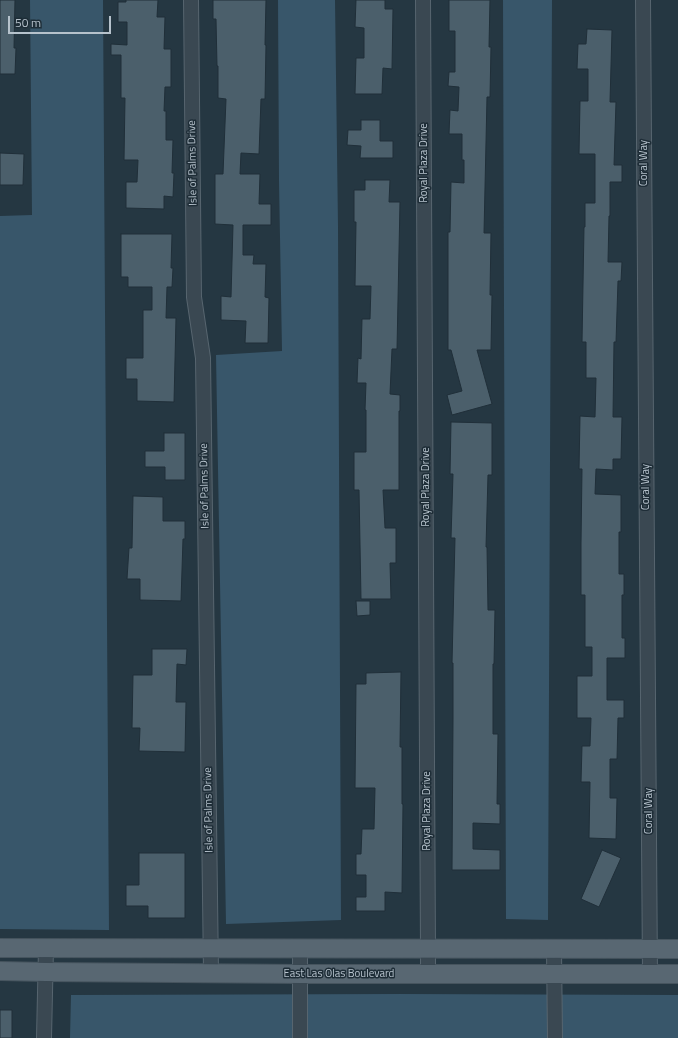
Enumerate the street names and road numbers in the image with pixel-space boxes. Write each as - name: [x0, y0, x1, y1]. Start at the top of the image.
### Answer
- street label: Isle of Palms Drive: [186, 120, 200, 206]
- street label: Royal Plaza Drive: [417, 123, 431, 203]
- street label: Coral Way: [637, 140, 651, 186]
- street label: Isle of Palms Drive: [198, 443, 212, 529]
- street label: Royal Plaza Drive: [419, 447, 433, 527]
- street label: Coral Way: [639, 464, 653, 510]
- street label: Isle of Palms Drive: [202, 767, 216, 853]
- street label: Royal Plaza Drive: [420, 771, 434, 851]
- street label: Coral Way: [642, 788, 656, 834]
- street label: East Las Olas Boulevard: [284, 967, 394, 981]

